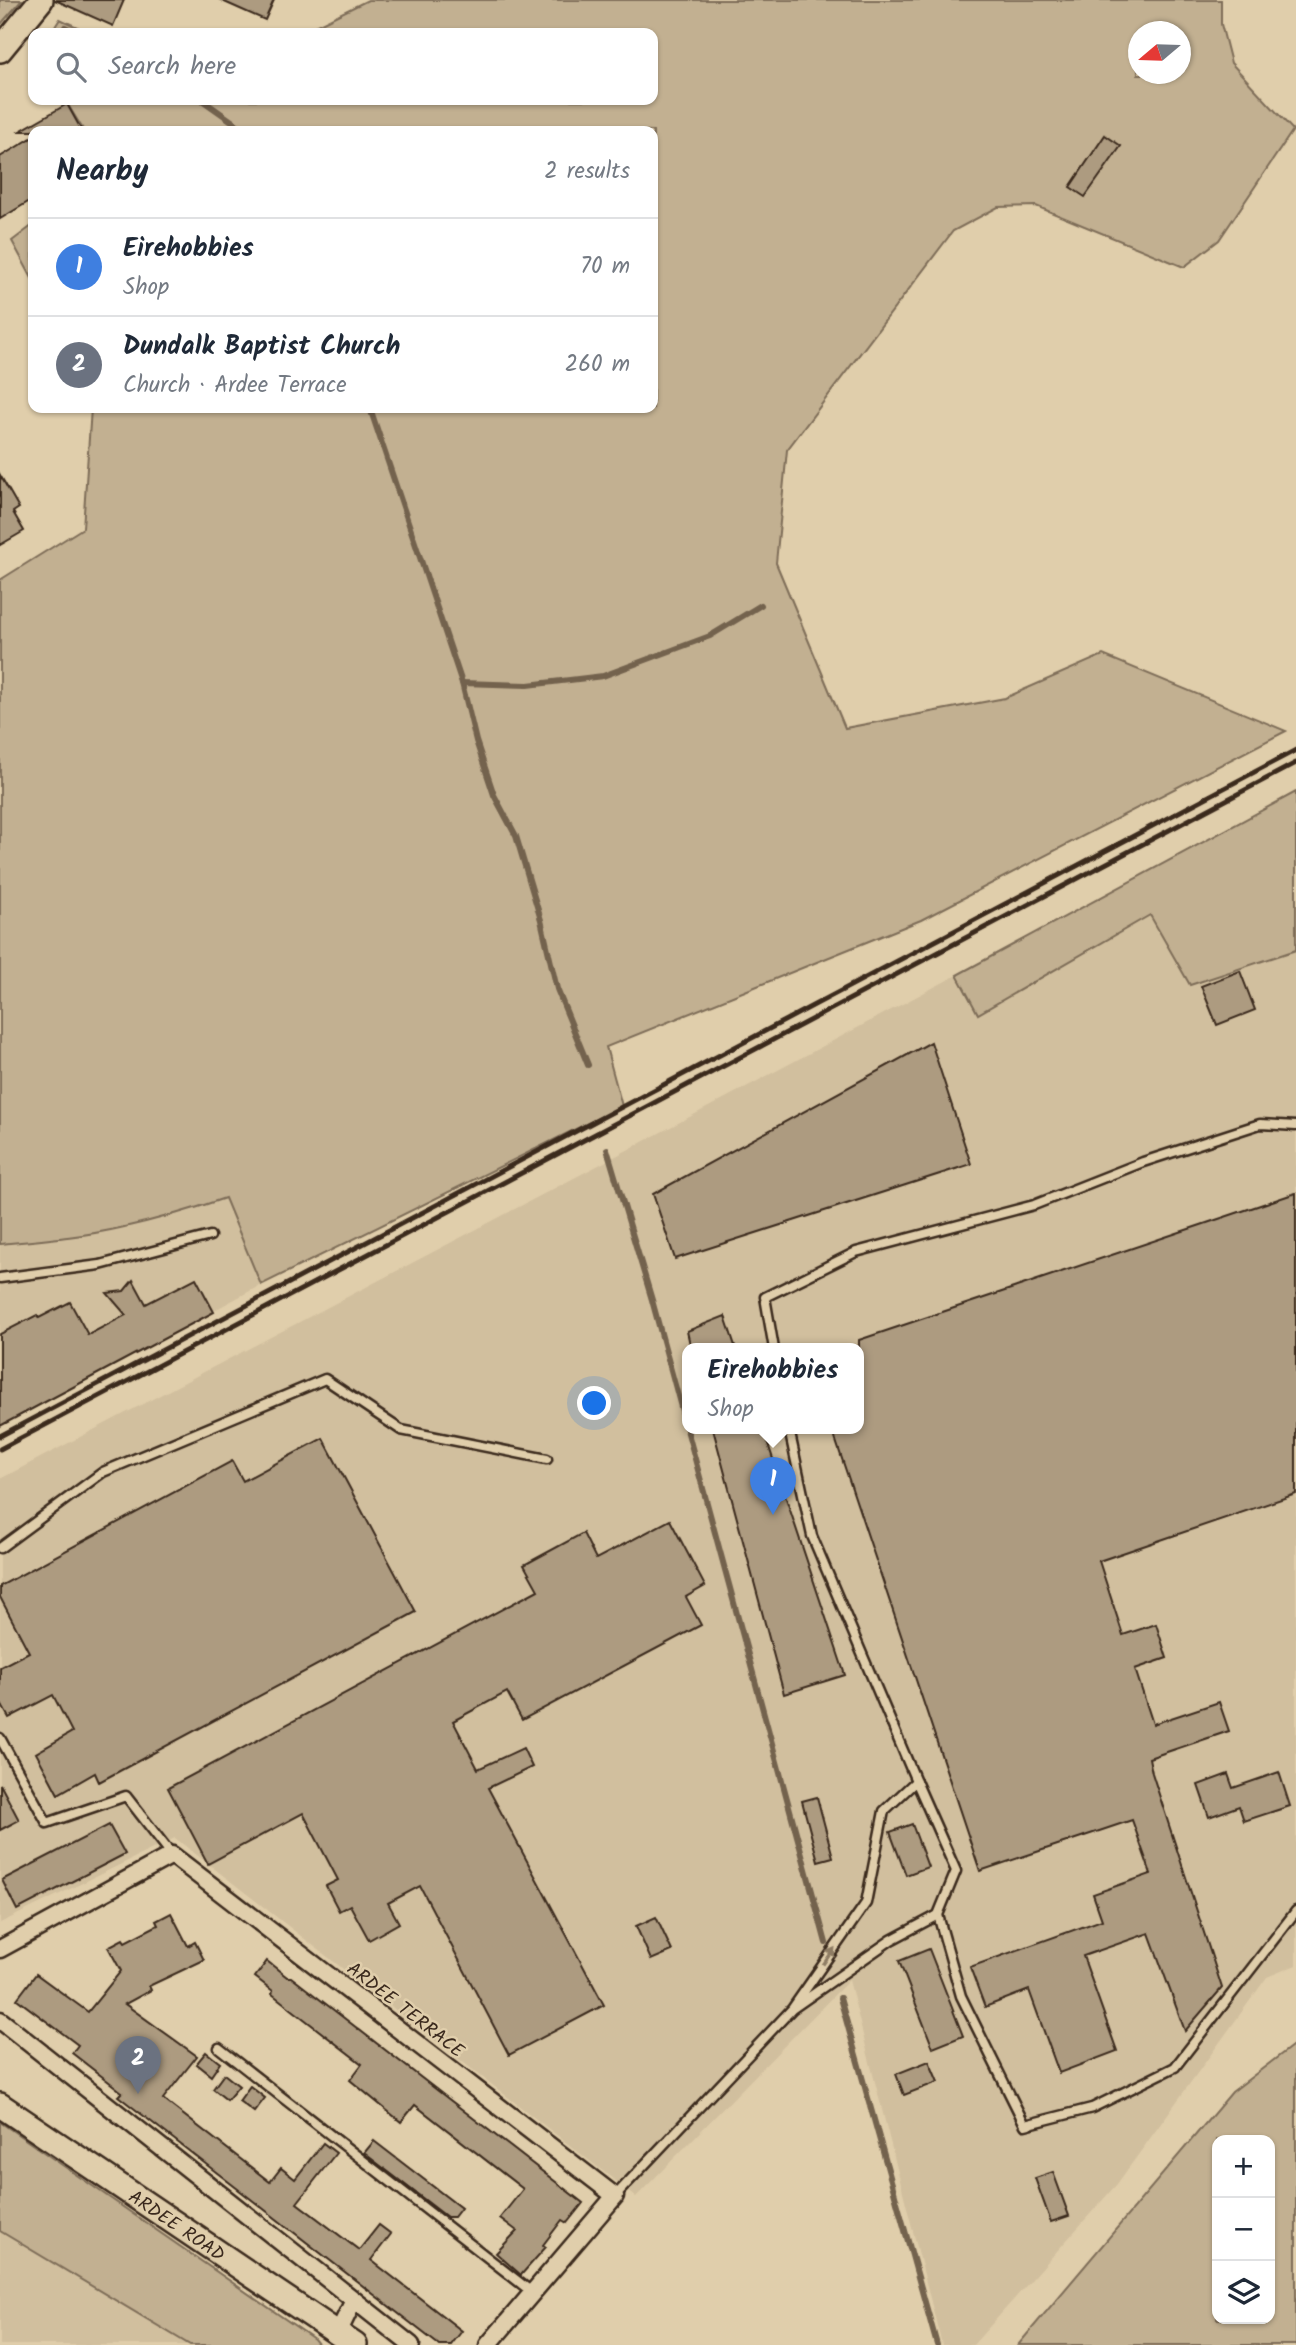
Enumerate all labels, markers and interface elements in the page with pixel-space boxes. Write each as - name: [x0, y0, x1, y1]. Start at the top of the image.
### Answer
- north arrow: [1128, 21, 1191, 84]
- search box: [28, 28, 658, 105]
- text: Search here: [108, 46, 236, 88]
- icon: search: [52, 48, 90, 86]
- text: Nearby: [56, 148, 148, 196]
- text: 2 results: [544, 154, 630, 190]
- text: Eirehobbies: [123, 228, 254, 270]
- text: 1: [76, 249, 82, 285]
- text: 70 m: [580, 249, 630, 285]
- text: Shop: [123, 270, 169, 306]
- text: Dundalk Baptist Church: [123, 326, 400, 368]
- text: 2: [72, 347, 86, 383]
- text: 260 m: [565, 347, 630, 383]
- text: Church · Ardee Terrace: [123, 368, 347, 404]
- popup: [682, 1343, 864, 1434]
- text: Eirehobbies: [708, 1350, 838, 1392]
- your location: [577, 1386, 611, 1420]
- text: Shop: [708, 1392, 754, 1428]
- pin: 1: [750, 1457, 796, 1515]
- one-way arrow: [822, 1947, 836, 1965]
- street label: ARDEE TERRACE: [339, 1955, 471, 2067]
- pin: 2: [115, 2036, 161, 2094]
- map controls: [1212, 2135, 1275, 2324]
- button: +: [1212, 2135, 1275, 2198]
- street label: ARDEE ROAD: [122, 2183, 231, 2270]
- button: −: [1212, 2198, 1275, 2261]
- button: layers: [1212, 2261, 1275, 2324]

